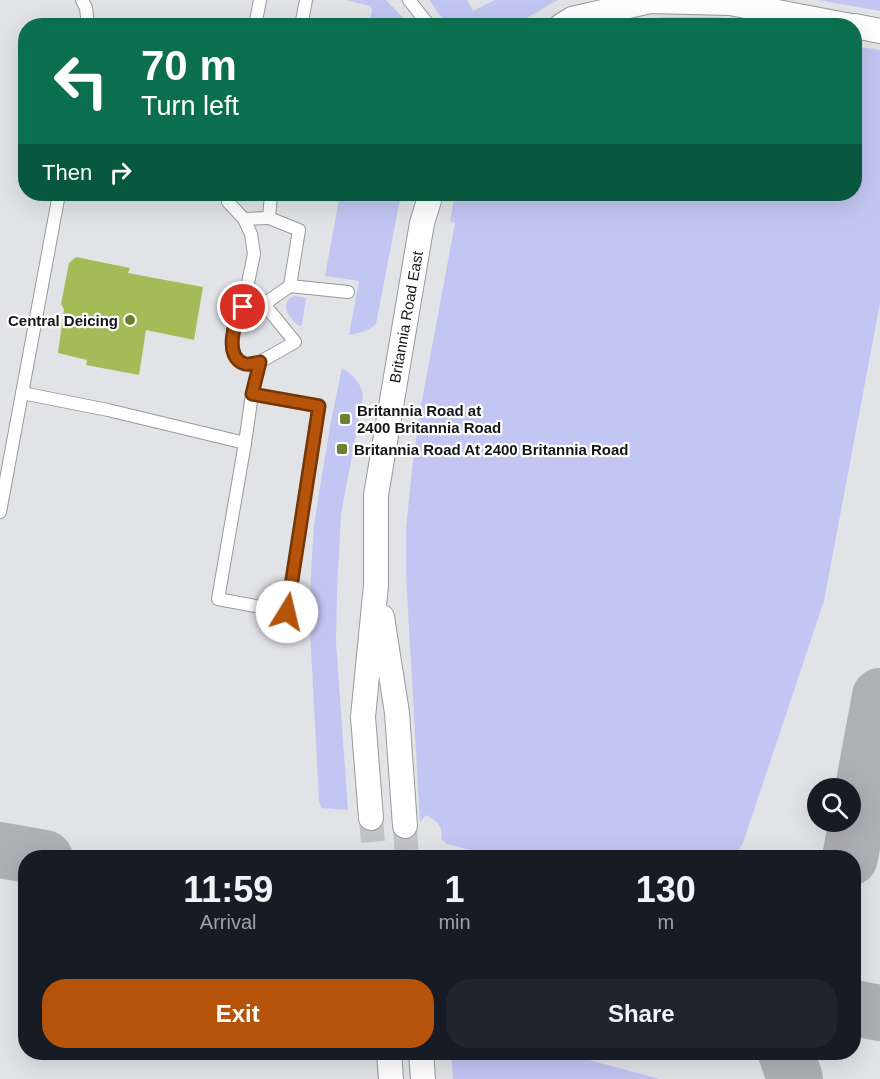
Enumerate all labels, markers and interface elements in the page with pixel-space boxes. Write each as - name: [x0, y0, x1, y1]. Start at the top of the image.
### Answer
- icon: left: [42, 42, 120, 120]
- text: 70 m: [141, 42, 237, 89]
- text: Turn left: [141, 91, 239, 121]
- icon: right: [104, 156, 137, 189]
- text: Then: [42, 160, 92, 185]
- street label: Britannia Road East: [386, 249, 426, 384]
- pin: [217, 281, 268, 332]
- icon: arrive: [226, 290, 259, 323]
- place label: Central Deicing: [8, 312, 118, 329]
- marker: Central Deicing: [123, 313, 137, 327]
- place label: Britannia Road at 2400 Britannia Road: [357, 402, 501, 436]
- marker: Britannia Road at 2400 Britannia Road: [338, 412, 352, 426]
- place label: Britannia Road At 2400 Britannia Road: [354, 441, 629, 458]
- marker: Britannia Road At 2400 Britannia Road: [335, 442, 349, 456]
- position arrow: [255, 580, 319, 644]
- map controls: [807, 778, 861, 832]
- button: search: [807, 778, 861, 832]
- text: 11:59: [183, 869, 273, 910]
- text: 1: [444, 869, 465, 910]
- text: 130: [636, 869, 696, 910]
- text: Arrival: [200, 911, 257, 933]
- text: min: [438, 911, 471, 933]
- text: m: [657, 911, 674, 933]
- button: Exit: [42, 979, 434, 1048]
- button: Share: [446, 979, 837, 1048]

